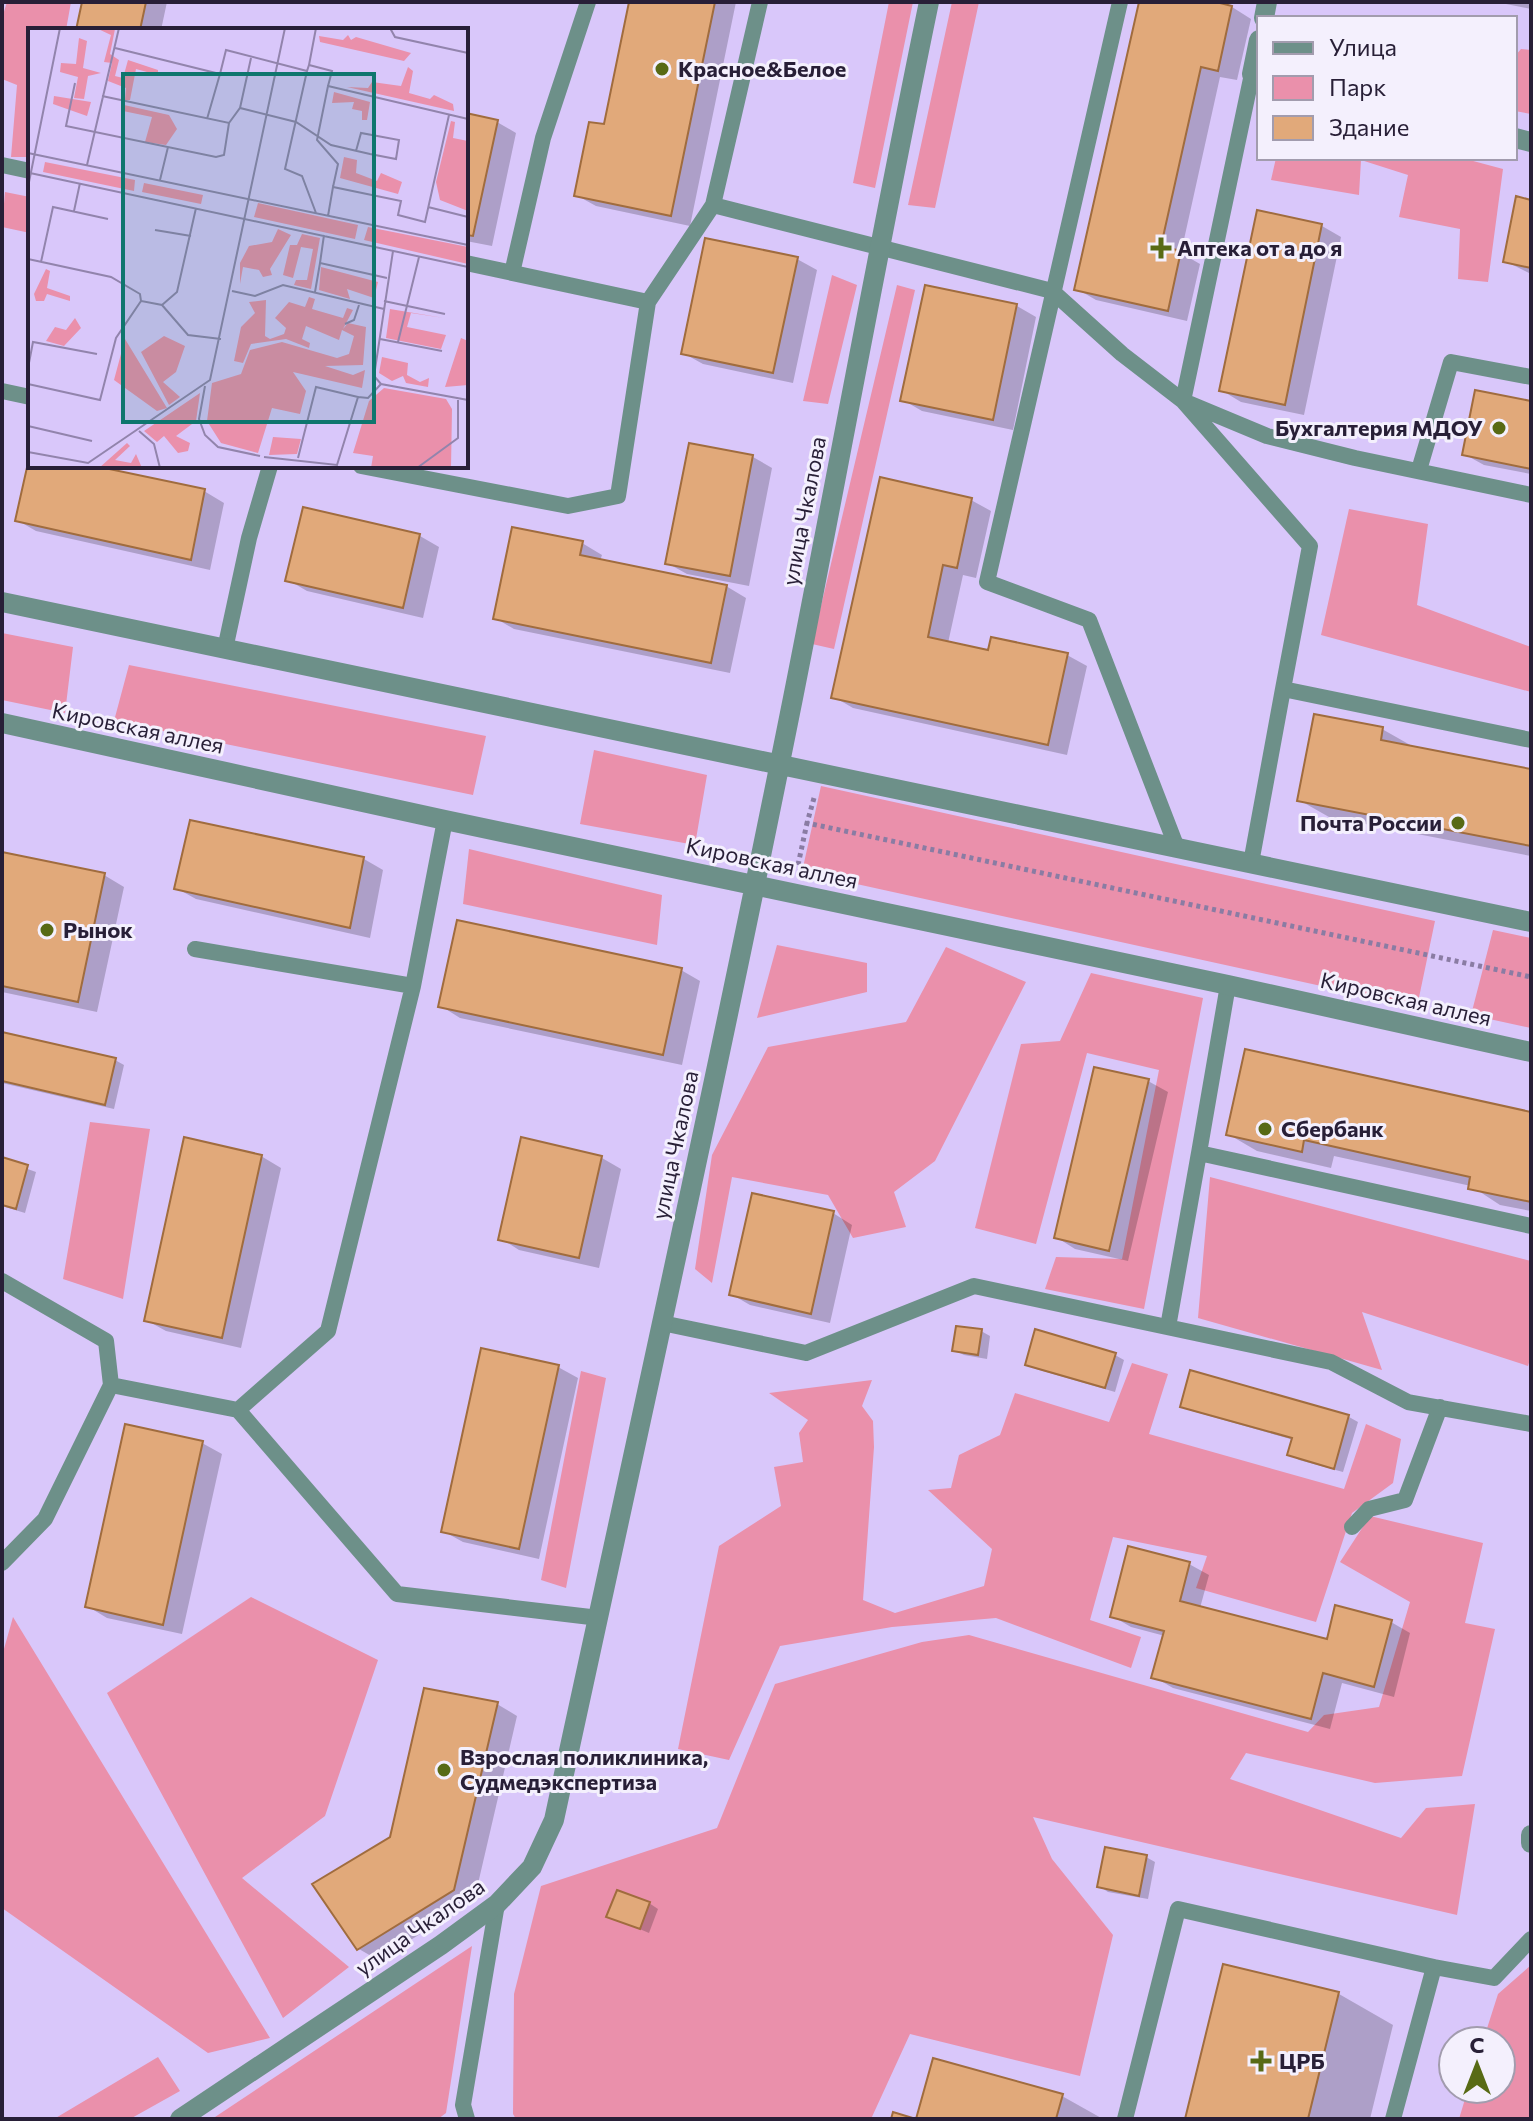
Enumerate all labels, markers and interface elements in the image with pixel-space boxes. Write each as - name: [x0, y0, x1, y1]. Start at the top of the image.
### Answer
- legend: [1257, 16, 1517, 160]
- inset map: [28, 28, 468, 468]
- text: Улица: [1329, 32, 1397, 61]
- place label: Красное&Белое: [678, 55, 846, 82]
- marker: Красное&Белое: [653, 60, 671, 78]
- text: Парк: [1329, 72, 1386, 101]
- text: Здание: [1329, 112, 1409, 141]
- place label: Аптека от а до я: [1177, 234, 1342, 261]
- marker: Аптека от а до я: [1152, 239, 1170, 257]
- place label: Бухгалтерия МДОУ: [1275, 414, 1483, 441]
- marker: Бухгалтерия МДОУ: [1490, 419, 1508, 437]
- street label: улица Чкалова: [776, 434, 831, 588]
- street label: Кировская аллея: [50, 696, 226, 759]
- place label: Почта России: [1300, 809, 1442, 836]
- marker: Почта России: [1449, 814, 1467, 832]
- street label: Кировская аллея: [684, 831, 860, 894]
- place label: Рынок: [63, 916, 133, 943]
- marker: Рынок: [38, 921, 56, 939]
- street label: Кировская аллея: [1318, 966, 1494, 1031]
- street label: улица Чкалова: [646, 1068, 703, 1222]
- place label: Сбербанк: [1281, 1115, 1384, 1142]
- marker: Сбербанк: [1256, 1120, 1274, 1138]
- place label: Взрослая поликлиника, Судмедэкспертиза: [460, 1743, 708, 1795]
- marker: Взрослая поликлиника, Судмедэкспертиза: [435, 1761, 453, 1779]
- street label: улица Чкалова: [350, 1872, 489, 1981]
- north arrow: [1437, 2025, 1517, 2105]
- text: С: [1469, 2031, 1485, 2058]
- place label: ЦРБ: [1279, 2047, 1325, 2074]
- marker: ЦРБ: [1250, 2050, 1272, 2072]

